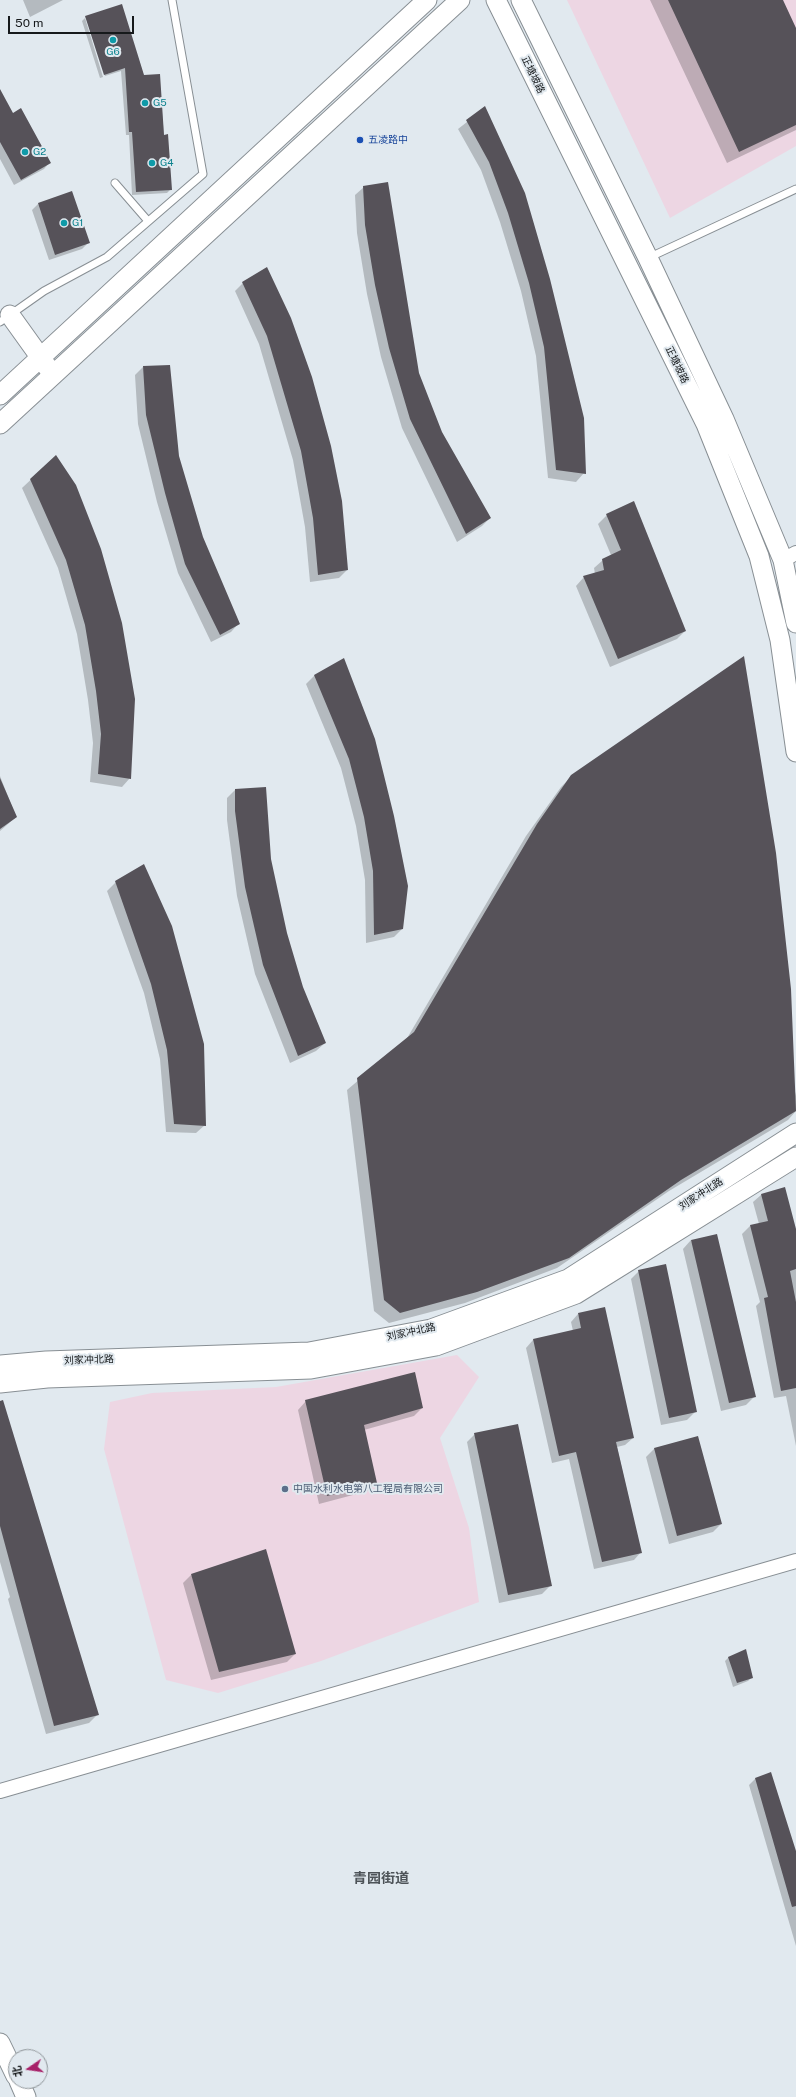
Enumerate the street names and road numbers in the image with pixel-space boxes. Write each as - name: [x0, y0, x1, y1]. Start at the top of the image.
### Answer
- street label: 正塘坡路: [519, 54, 547, 96]
- street label: 正塘坡路: [663, 344, 691, 386]
- street label: 刘家冲北路: [677, 1175, 725, 1213]
- street label: 刘家冲北路: [385, 1321, 437, 1343]
- street label: 刘家冲北路: [64, 1353, 114, 1367]

